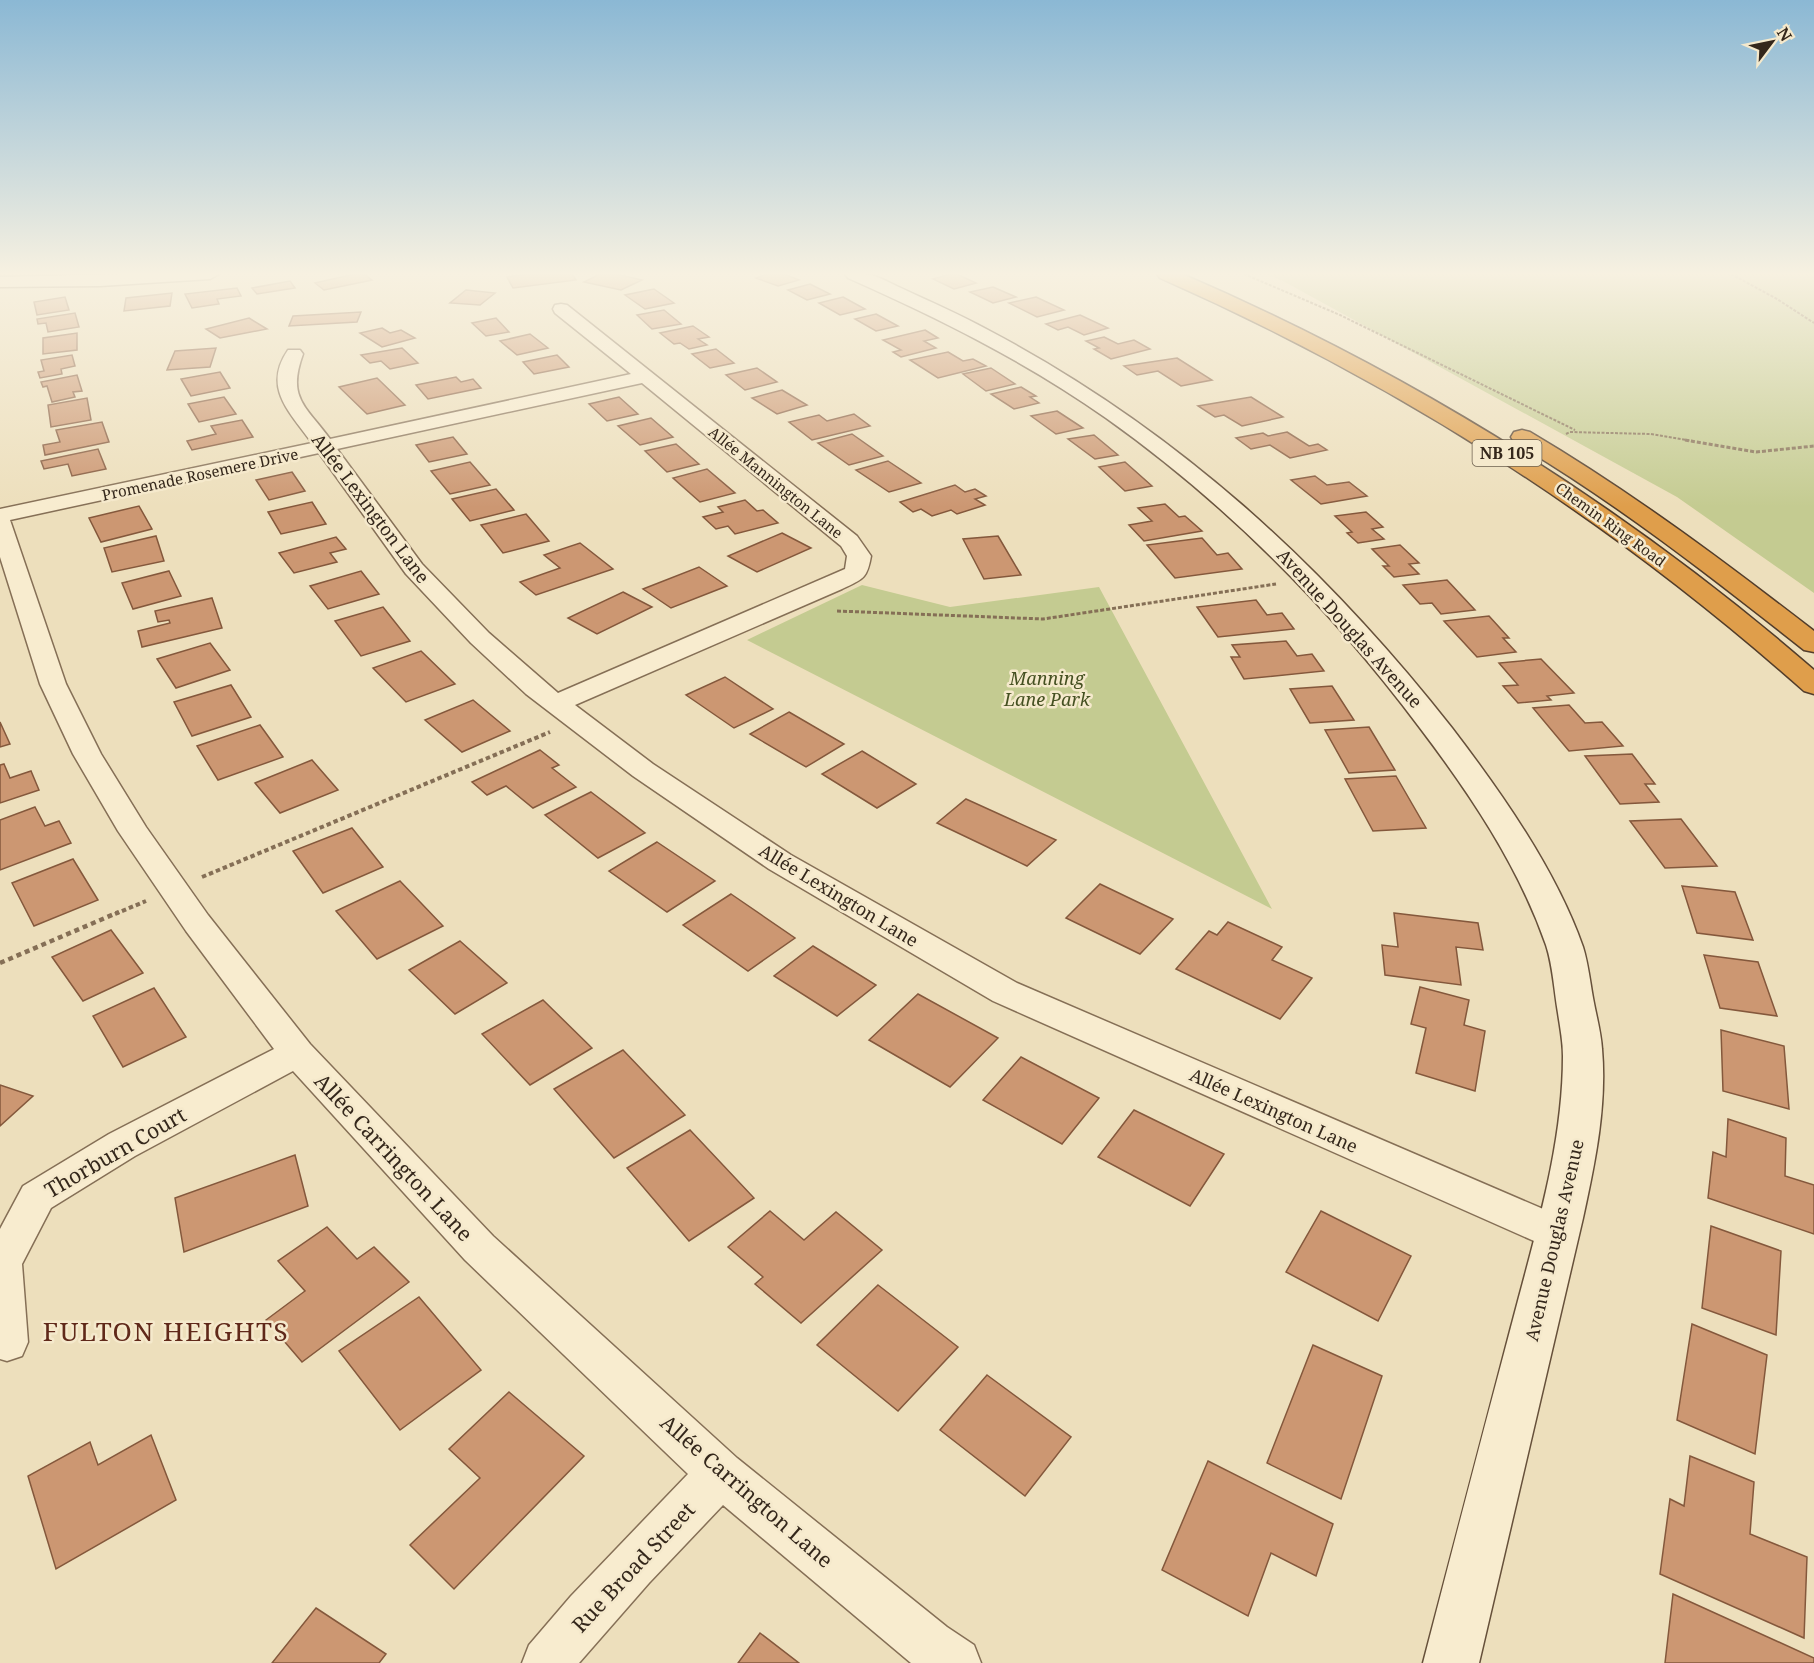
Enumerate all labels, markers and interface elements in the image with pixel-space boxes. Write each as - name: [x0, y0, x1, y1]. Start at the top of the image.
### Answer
- north arrow: [1742, 12, 1802, 72]
- text: N: [1772, 23, 1798, 46]
- street label: Allée Mannington Lane: [705, 422, 847, 542]
- street label: Allée Lexington Lane: [307, 428, 435, 588]
- road number: NB 105: [1472, 440, 1541, 466]
- street label: Promenade Rosemere Drive: [100, 443, 300, 505]
- street label: Chemin Ring Road: [1552, 477, 1670, 571]
- street label: Avenue Douglas Avenue: [1272, 543, 1428, 713]
- park label: Manning Lane Park: [1003, 666, 1091, 711]
- street label: Allée Lexington Lane: [755, 838, 923, 952]
- street label: Allée Lexington Lane: [1186, 1062, 1362, 1158]
- street label: Allée Carrington Lane: [309, 1067, 479, 1247]
- street label: Thorburn Court: [39, 1100, 191, 1204]
- street label: Avenue Douglas Avenue: [1519, 1137, 1589, 1343]
- district label: FULTON HEIGHTS: [43, 1313, 289, 1349]
- street label: Allée Carrington Lane: [655, 1408, 839, 1574]
- street label: Rue Broad Street: [565, 1496, 701, 1638]

